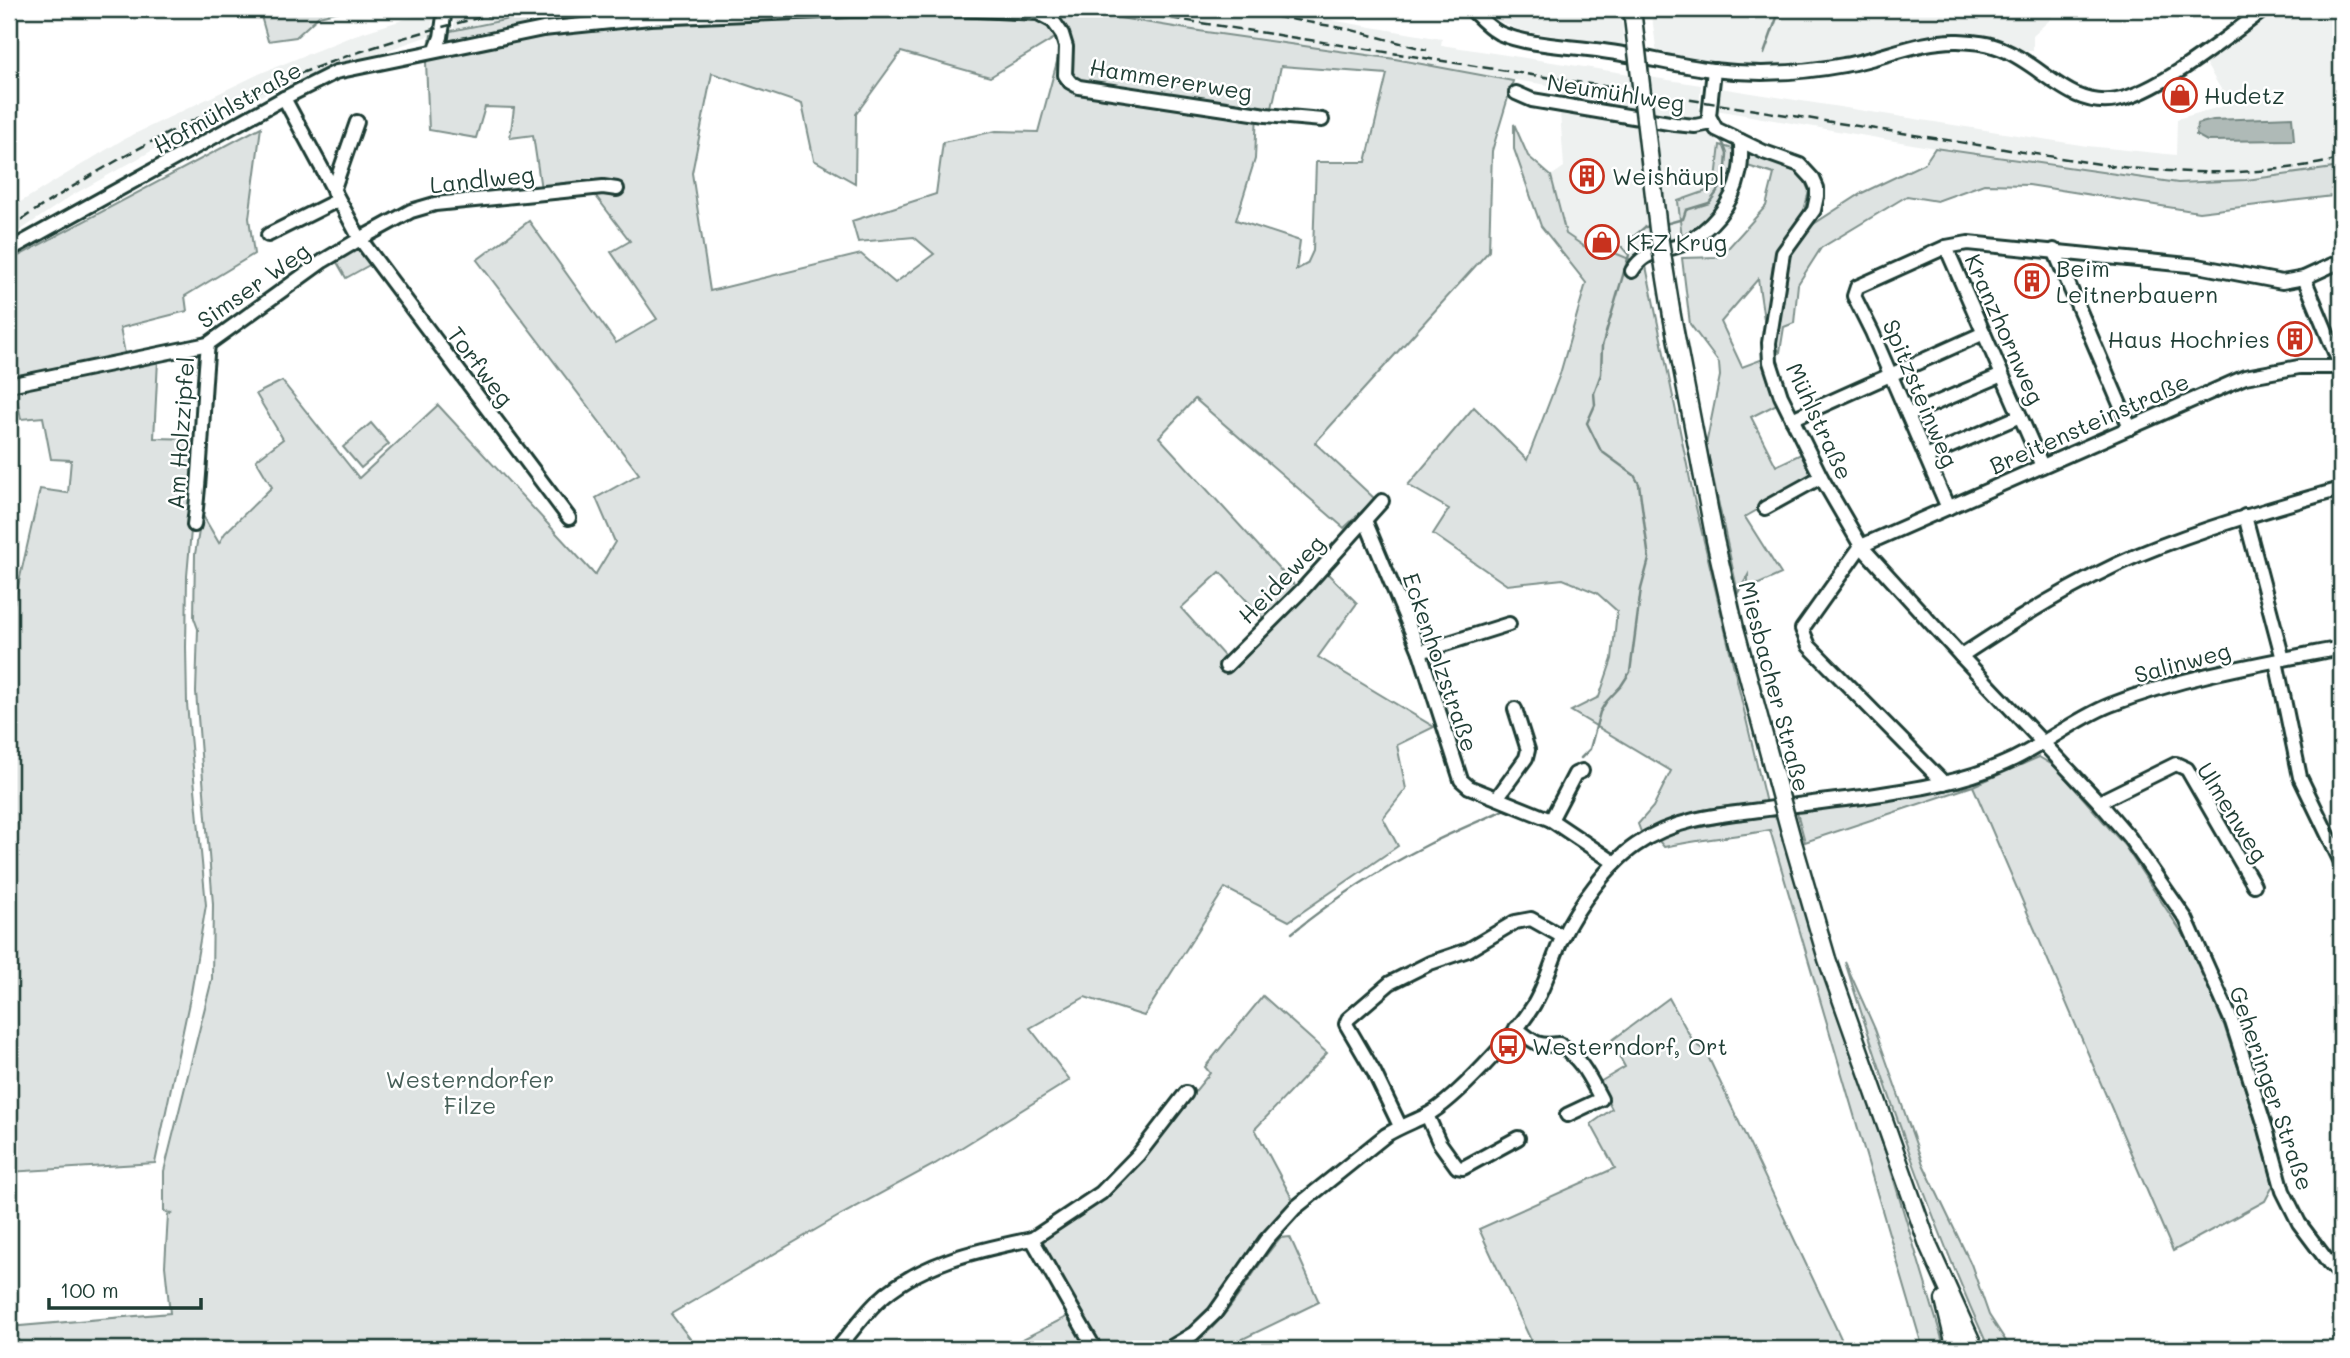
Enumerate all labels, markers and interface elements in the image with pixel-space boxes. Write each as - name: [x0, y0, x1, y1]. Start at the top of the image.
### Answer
- street label: Hammererweg: [1087, 51, 1255, 107]
- street label: Hofmühlstraße: [148, 54, 306, 160]
- street label: Neumühlweg: [1545, 66, 1687, 118]
- shop icon: Hudetz: [2161, 76, 2199, 114]
- place label: Hudetz: [2204, 80, 2285, 110]
- building icon: Weishäupl: [1568, 157, 1606, 195]
- street label: Landlweg: [428, 159, 536, 199]
- place label: Weishäupl: [1612, 161, 1725, 191]
- shop icon: KFZ Krug: [1583, 223, 1621, 261]
- place label: KFZ Krug: [1626, 227, 1727, 257]
- street label: Simser Weg: [191, 235, 315, 335]
- street label: Kranzhornweg: [1958, 249, 2052, 409]
- place label: Beim Leitnerbauern: [2056, 253, 2218, 309]
- building icon: Beim Leitnerbauern: [2013, 262, 2051, 300]
- street label: Spitzsteinweg: [1876, 314, 1966, 472]
- street label: Torfweg: [441, 320, 521, 412]
- building icon: Haus Hochries: [2276, 320, 2314, 358]
- place label: Haus Hochries: [2108, 324, 2270, 354]
- street label: Am Holzzipfel: [160, 356, 200, 510]
- street label: Mühlstraße: [1780, 358, 1860, 484]
- street label: Breitensteinstraße: [1984, 365, 2194, 481]
- street label: Heideweg: [1231, 528, 1331, 630]
- street label: Eckenholzstraße: [1396, 569, 1486, 755]
- street label: Miesbacher Straße: [1732, 577, 1818, 795]
- street label: Salinweg: [2131, 635, 2233, 689]
- street label: Ulmenweg: [2191, 757, 2275, 867]
- street label: Geheringer Straße: [2223, 982, 2321, 1194]
- bus stop icon: Westerndorf, Ort: [1489, 1027, 1527, 1065]
- place label: Westerndorf, Ort: [1532, 1031, 1728, 1061]
- park label: Westerndorfer Filze: [386, 1064, 554, 1120]
- scale bar: [49, 1267, 201, 1311]
- text: 100 m: [60, 1276, 119, 1303]

